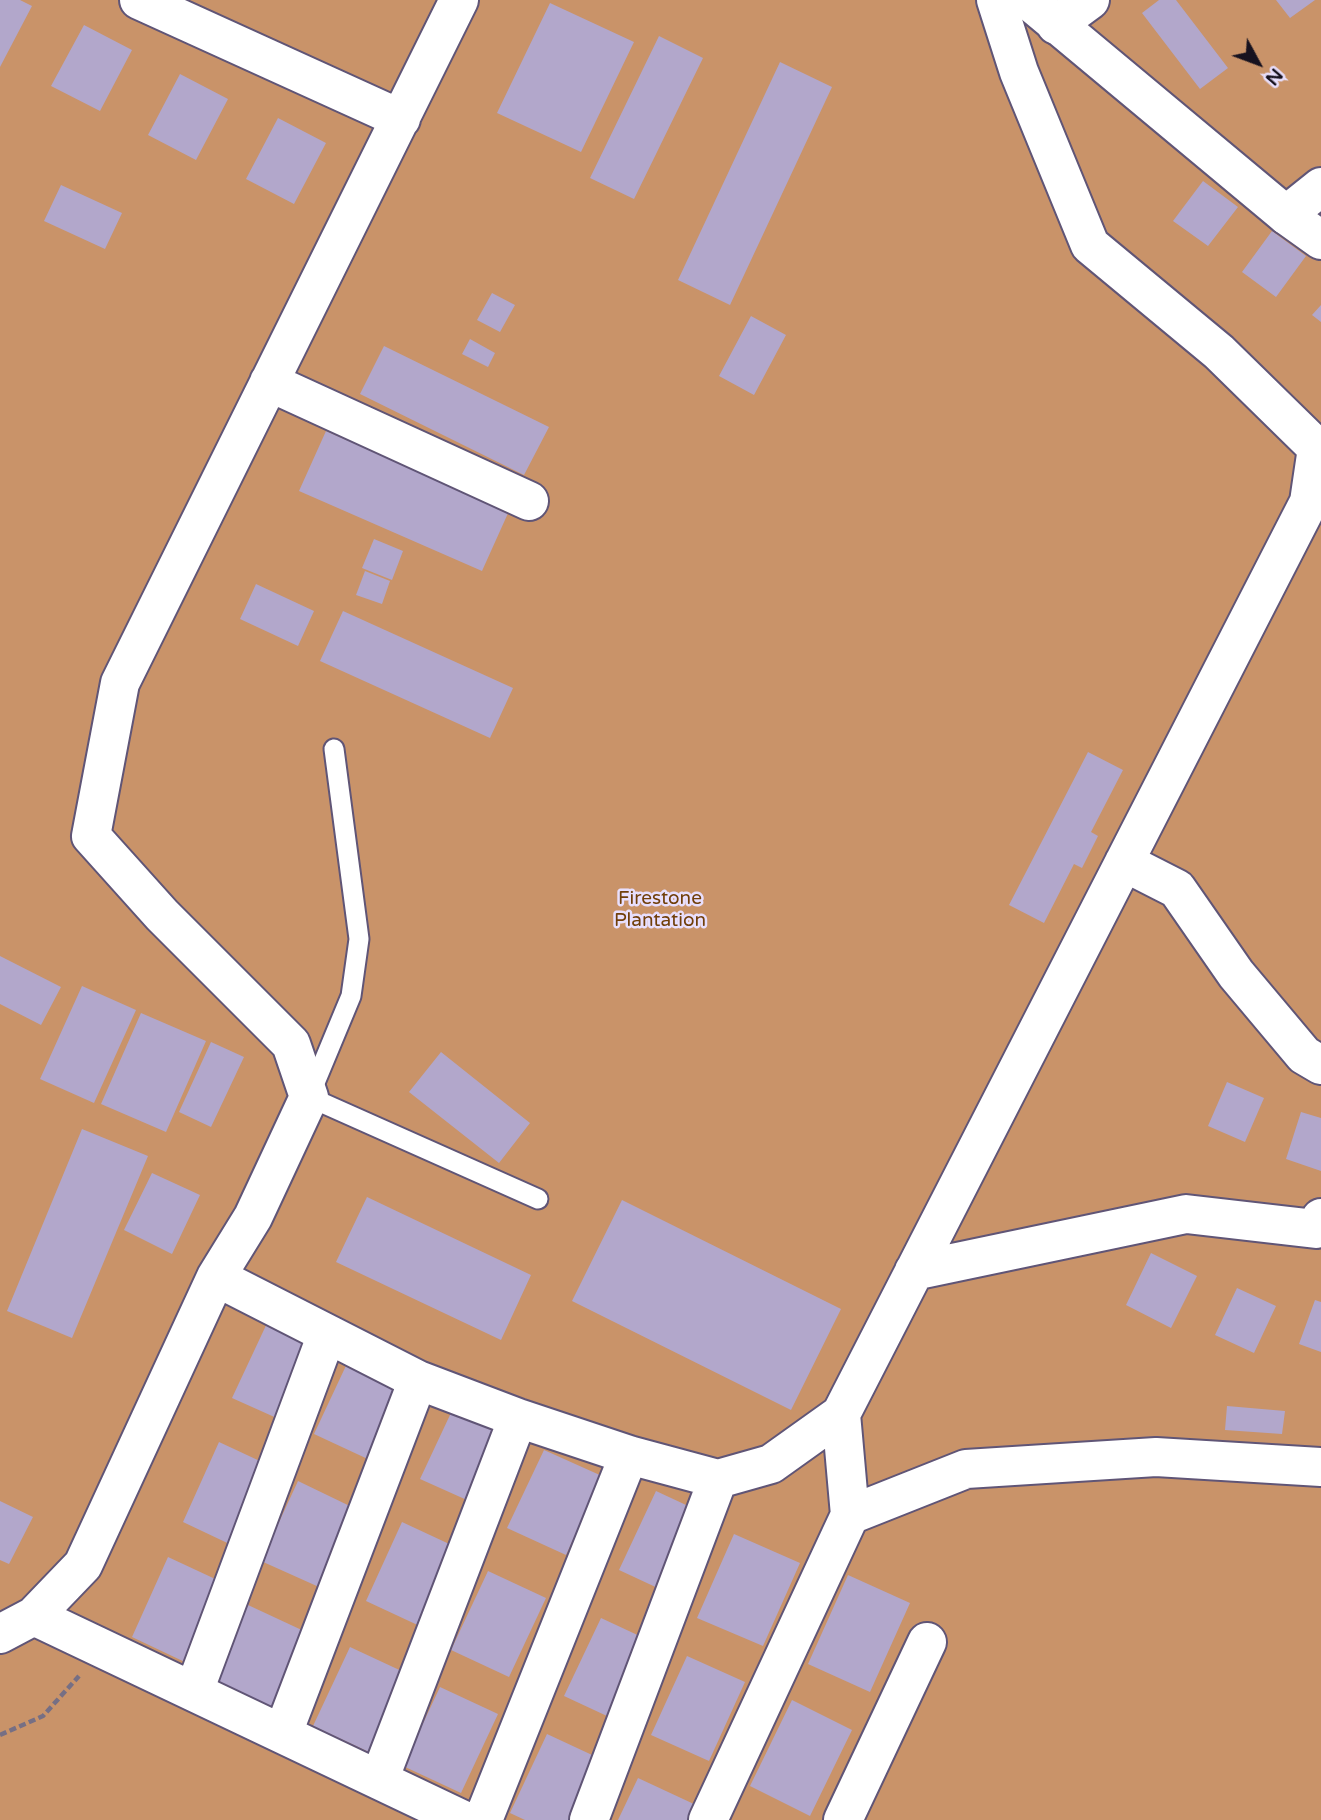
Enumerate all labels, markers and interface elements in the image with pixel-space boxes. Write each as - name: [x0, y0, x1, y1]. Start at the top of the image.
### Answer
- north arrow: [1223, 28, 1293, 98]
- text: N: [1261, 64, 1287, 90]
- park label: Firestone Plantation: [614, 888, 706, 932]

